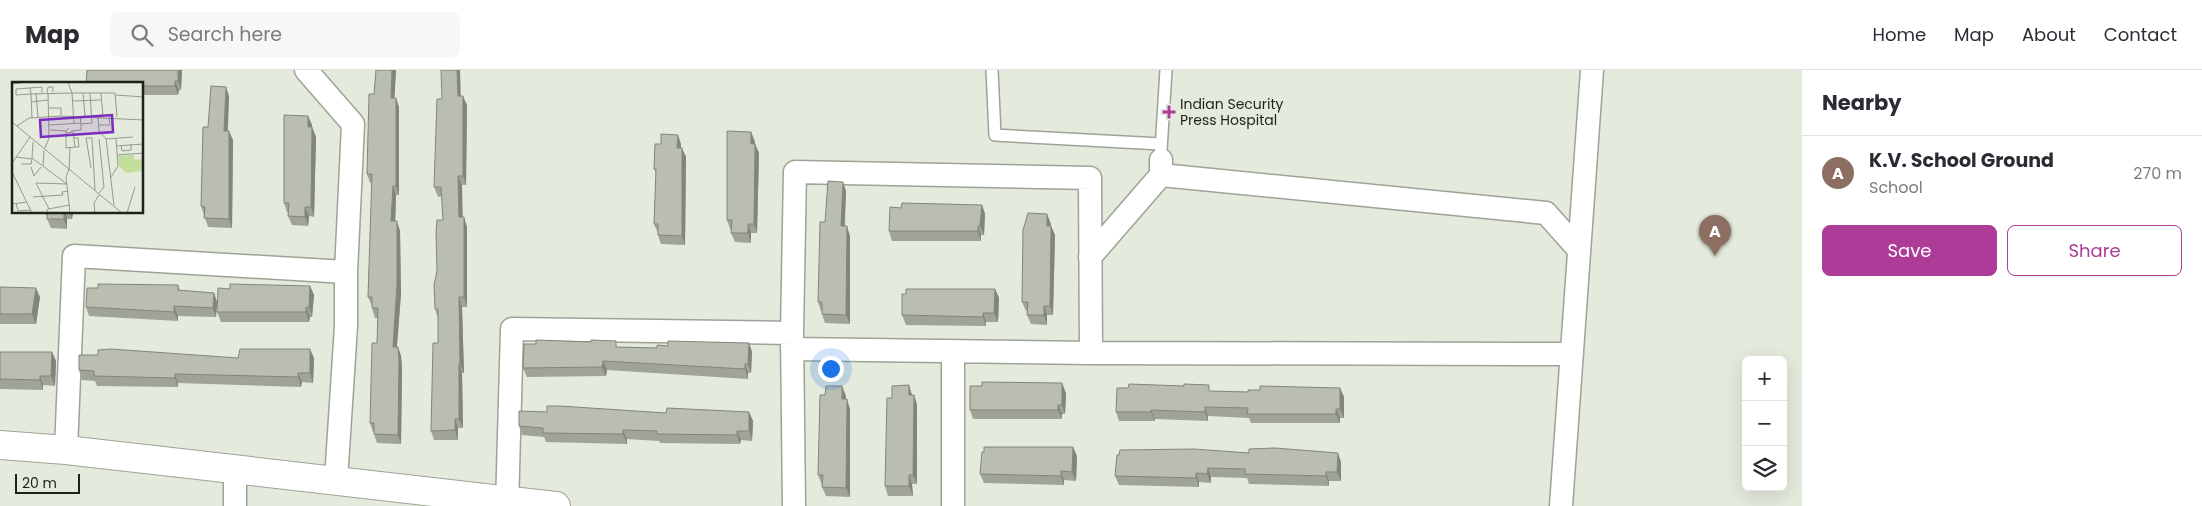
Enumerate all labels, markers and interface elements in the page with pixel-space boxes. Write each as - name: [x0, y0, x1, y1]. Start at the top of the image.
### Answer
- search box: [110, 12, 460, 57]
- text: Map: [25, 18, 80, 51]
- icon: search: [128, 21, 156, 49]
- text: Search here: [168, 21, 282, 48]
- text: Home: [1872, 22, 1926, 47]
- text: Map: [1954, 22, 1994, 47]
- text: About: [2022, 22, 2076, 47]
- text: Contact: [2104, 22, 2177, 47]
- inset map: [12, 82, 144, 214]
- text: Nearby: [1822, 88, 1902, 117]
- place label: Indian Security Press Hospital: [1180, 94, 1284, 130]
- marker: Indian Security Press Hospital: [1162, 105, 1176, 119]
- text: K.V. School Ground: [1869, 147, 2054, 174]
- text: A: [1832, 162, 1844, 185]
- text: 270 m: [2133, 162, 2182, 185]
- text: School: [1869, 176, 1923, 199]
- pin: A: [1699, 215, 1731, 256]
- button: Save: [1822, 225, 1997, 276]
- button: Share: [2007, 225, 2182, 276]
- your location: [818, 356, 844, 382]
- map controls: [1742, 356, 1787, 491]
- button: +: [1742, 356, 1787, 401]
- button: −: [1742, 401, 1787, 446]
- button: layers: [1742, 446, 1787, 491]
- scale bar: [15, 471, 80, 494]
- text: 20 m: [22, 473, 57, 493]

